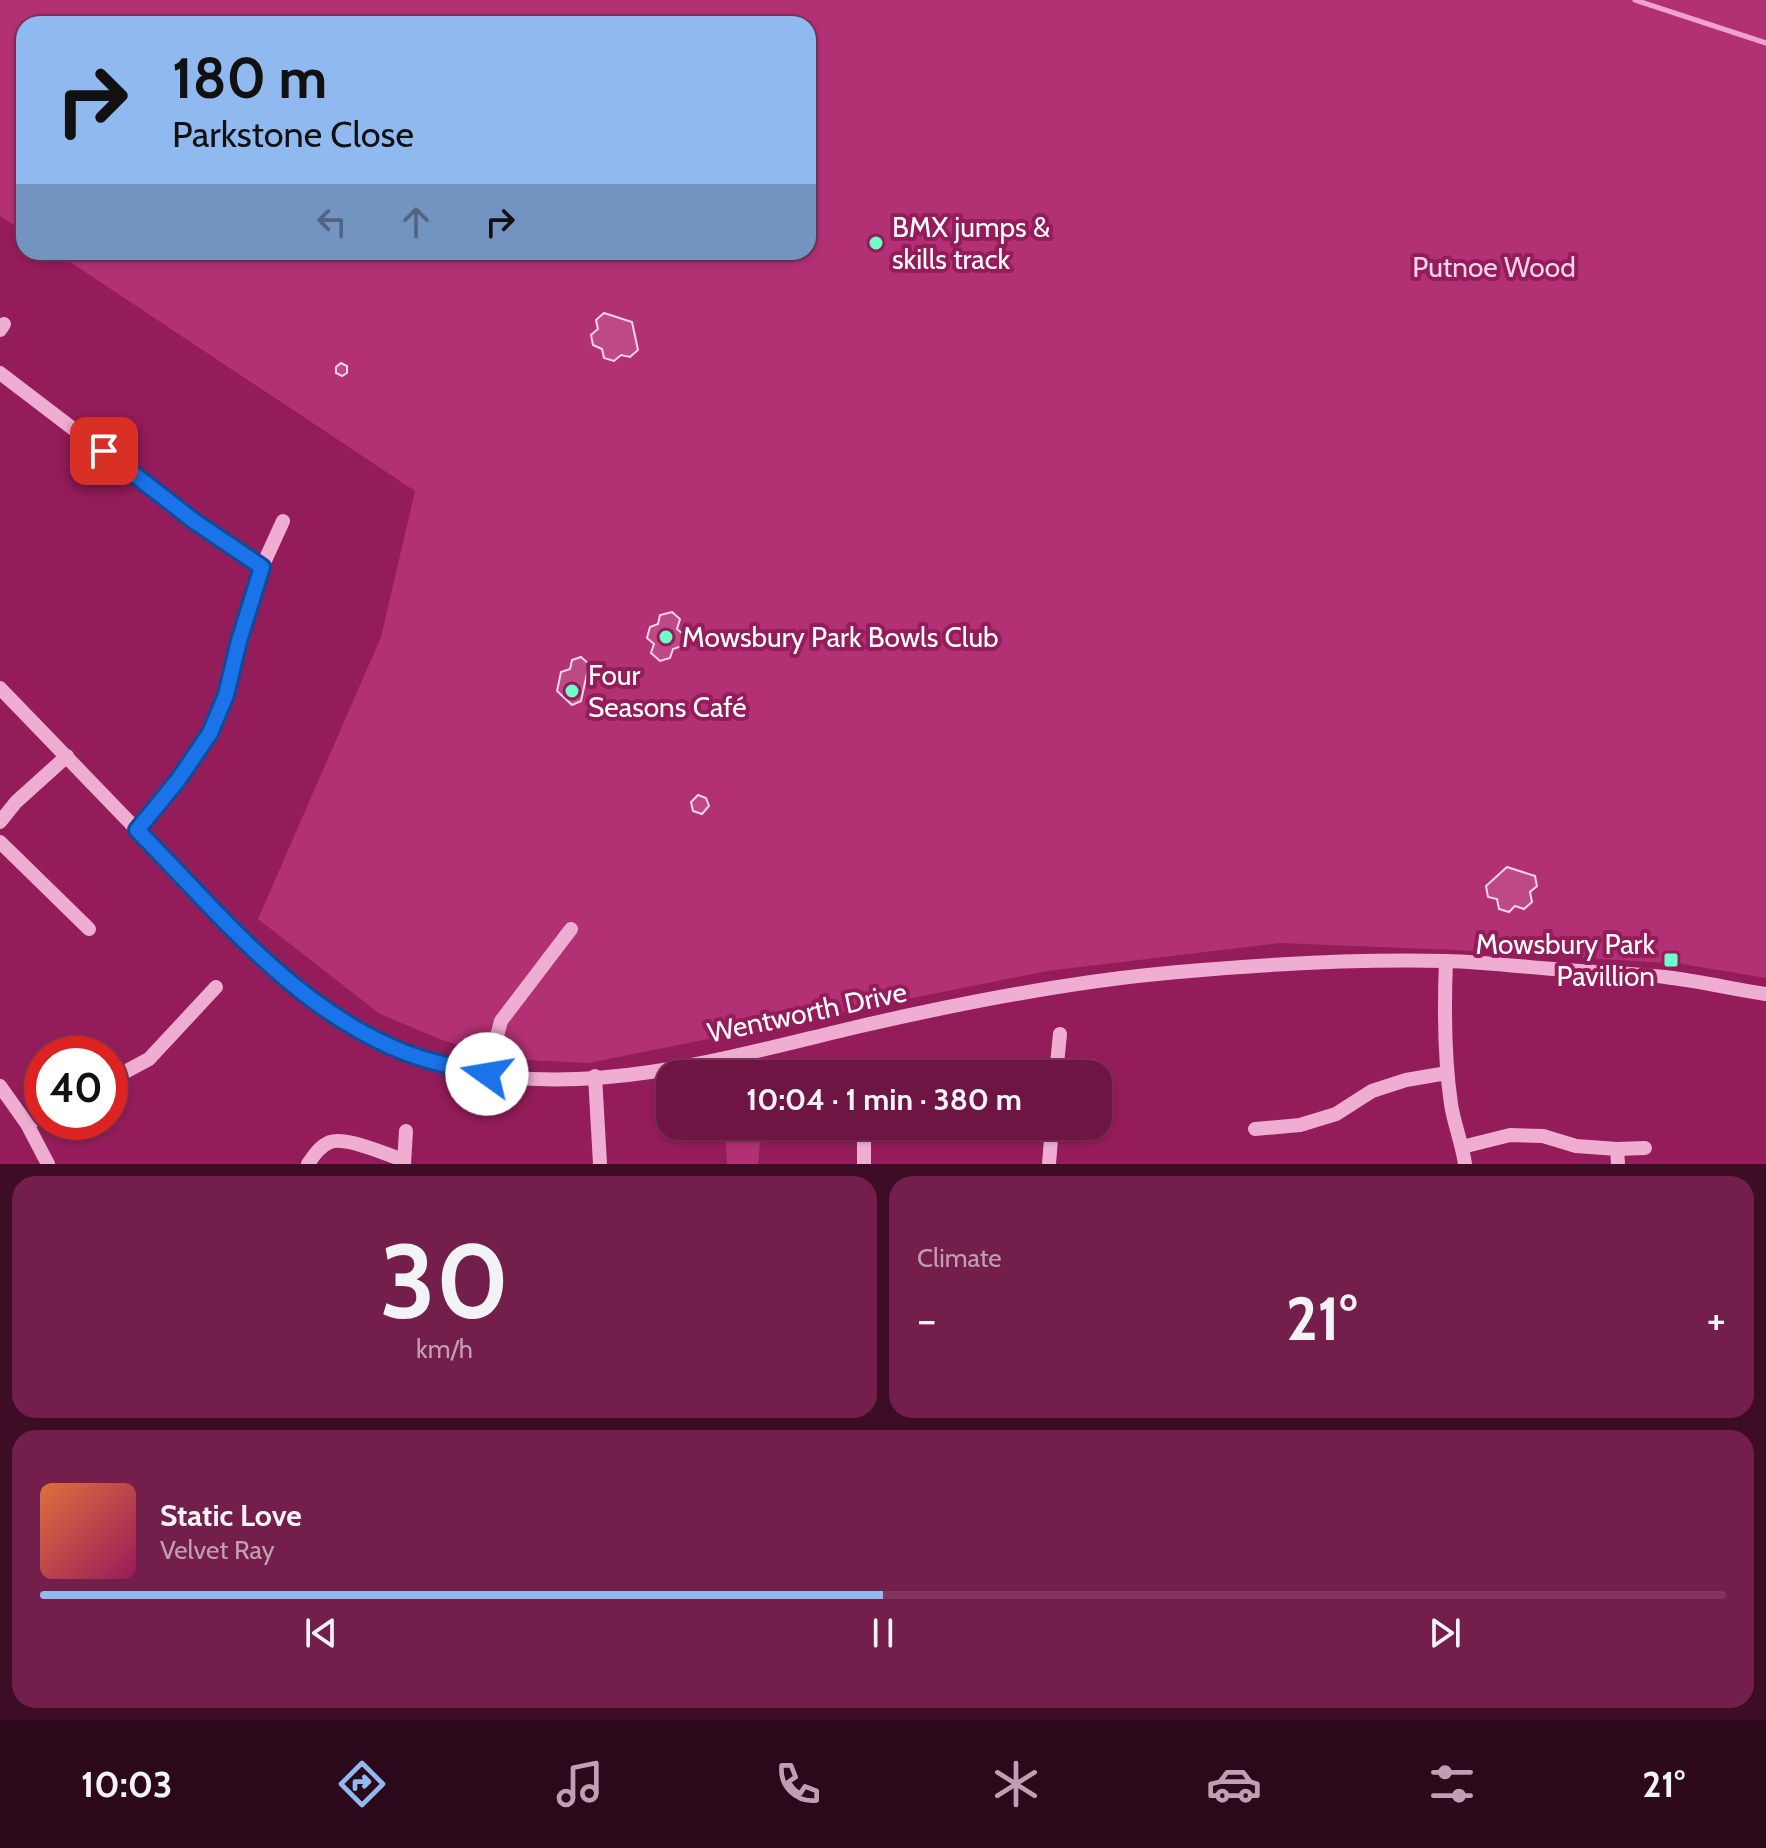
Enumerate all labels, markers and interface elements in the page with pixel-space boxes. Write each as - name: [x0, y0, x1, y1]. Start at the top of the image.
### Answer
- text: 180 m: [172, 44, 327, 112]
- icon: right: [40, 48, 144, 152]
- text: Parkstone Close: [172, 112, 414, 156]
- icon: left: [310, 200, 354, 244]
- icon: ahead: [394, 200, 438, 244]
- icon: right: [478, 200, 522, 244]
- place label: BMX jumps & skills track: [892, 210, 1050, 276]
- marker: BMX jumps & skills track: [867, 234, 885, 252]
- park label: Putnoe Wood: [1412, 250, 1576, 284]
- pin: [70, 417, 138, 485]
- icon: arrive: [82, 429, 126, 473]
- place label: Mowsbury Park Bowls Club: [682, 620, 999, 654]
- marker: Mowsbury Park Bowls Club: [657, 628, 675, 646]
- place label: Four Seasons Café: [588, 658, 747, 724]
- marker: Four Seasons Café: [563, 682, 581, 700]
- place label: Mowsbury Park Pavillion: [1475, 927, 1655, 993]
- marker: Mowsbury Park Pavillion: [1662, 951, 1680, 969]
- street label: Wentworth Drive: [704, 974, 910, 1050]
- position arrow: [445, 1032, 529, 1116]
- speed limit sign: 40: [24, 1036, 128, 1140]
- text: 10:04 · 1 min · 380 m: [746, 1081, 1022, 1118]
- text: 30: [380, 1218, 509, 1344]
- text: Climate: [917, 1242, 1002, 1274]
- text: 21°: [1286, 1282, 1357, 1355]
- text: −: [917, 1293, 936, 1346]
- text: +: [1707, 1293, 1726, 1346]
- text: km/h: [416, 1333, 473, 1365]
- text: Static Love: [160, 1497, 302, 1534]
- text: Velvet Ray: [160, 1534, 275, 1566]
- icon: previous: [299, 1611, 343, 1655]
- icon: pause: [861, 1611, 905, 1655]
- icon: next: [1423, 1611, 1467, 1655]
- icon: directions: [334, 1756, 390, 1812]
- icon: music: [552, 1756, 608, 1812]
- icon: phone: [770, 1756, 826, 1812]
- icon: climate: [988, 1756, 1044, 1812]
- icon: car: [1206, 1756, 1262, 1812]
- icon: filters: [1424, 1756, 1480, 1812]
- text: 10:03: [81, 1762, 173, 1806]
- text: 21°: [1642, 1762, 1685, 1806]

